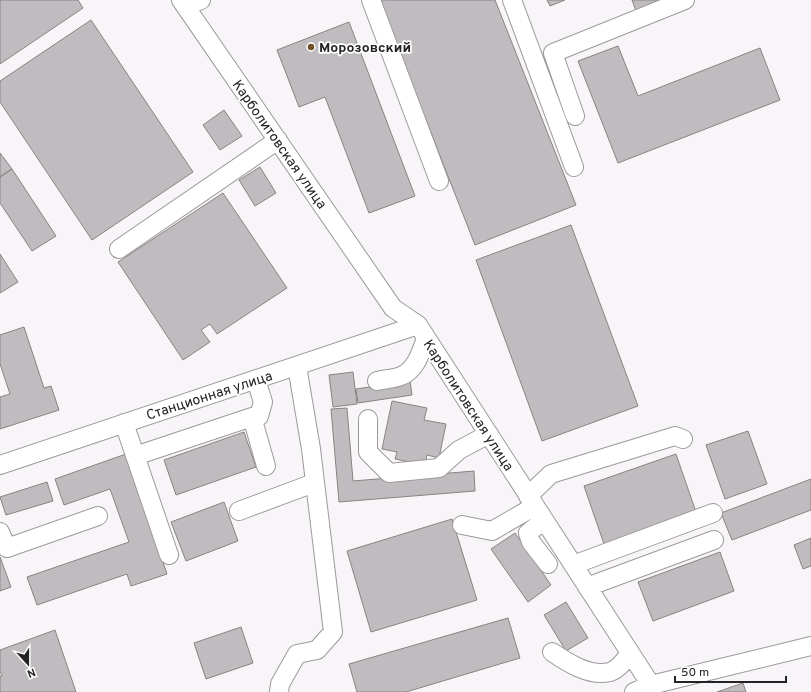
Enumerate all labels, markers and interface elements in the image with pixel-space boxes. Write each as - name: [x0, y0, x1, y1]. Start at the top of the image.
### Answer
- place label: Морозовский: [319, 40, 411, 57]
- marker: Морозовский: [306, 42, 316, 52]
- street label: Карболитовская улица: [228, 77, 330, 213]
- street label: Карболитовская улица: [419, 337, 517, 475]
- street label: Станционная улица: [144, 368, 275, 425]
- north arrow: [8, 644, 48, 684]
- scale bar: [675, 658, 786, 684]
- text: N: [25, 664, 37, 680]
- text: 50 m: [681, 665, 709, 681]

